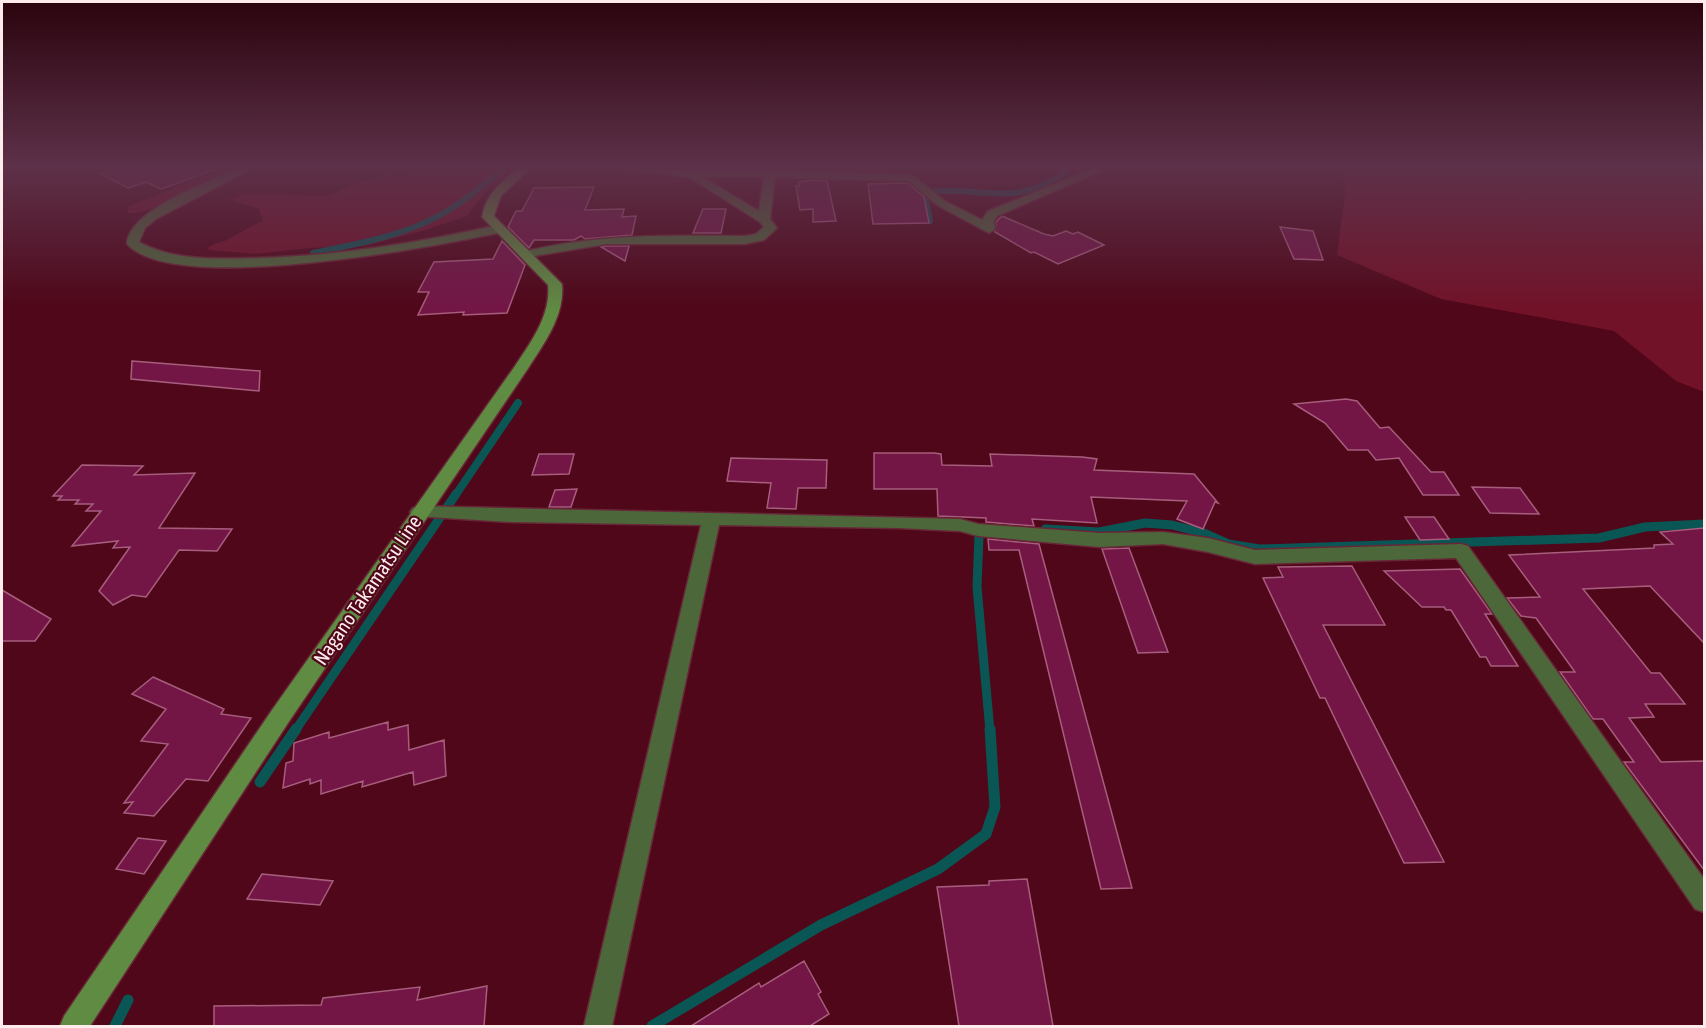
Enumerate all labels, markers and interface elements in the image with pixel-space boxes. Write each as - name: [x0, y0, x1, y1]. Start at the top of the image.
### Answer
- street label: Nagano Takamatsu Line: [308, 511, 426, 669]

